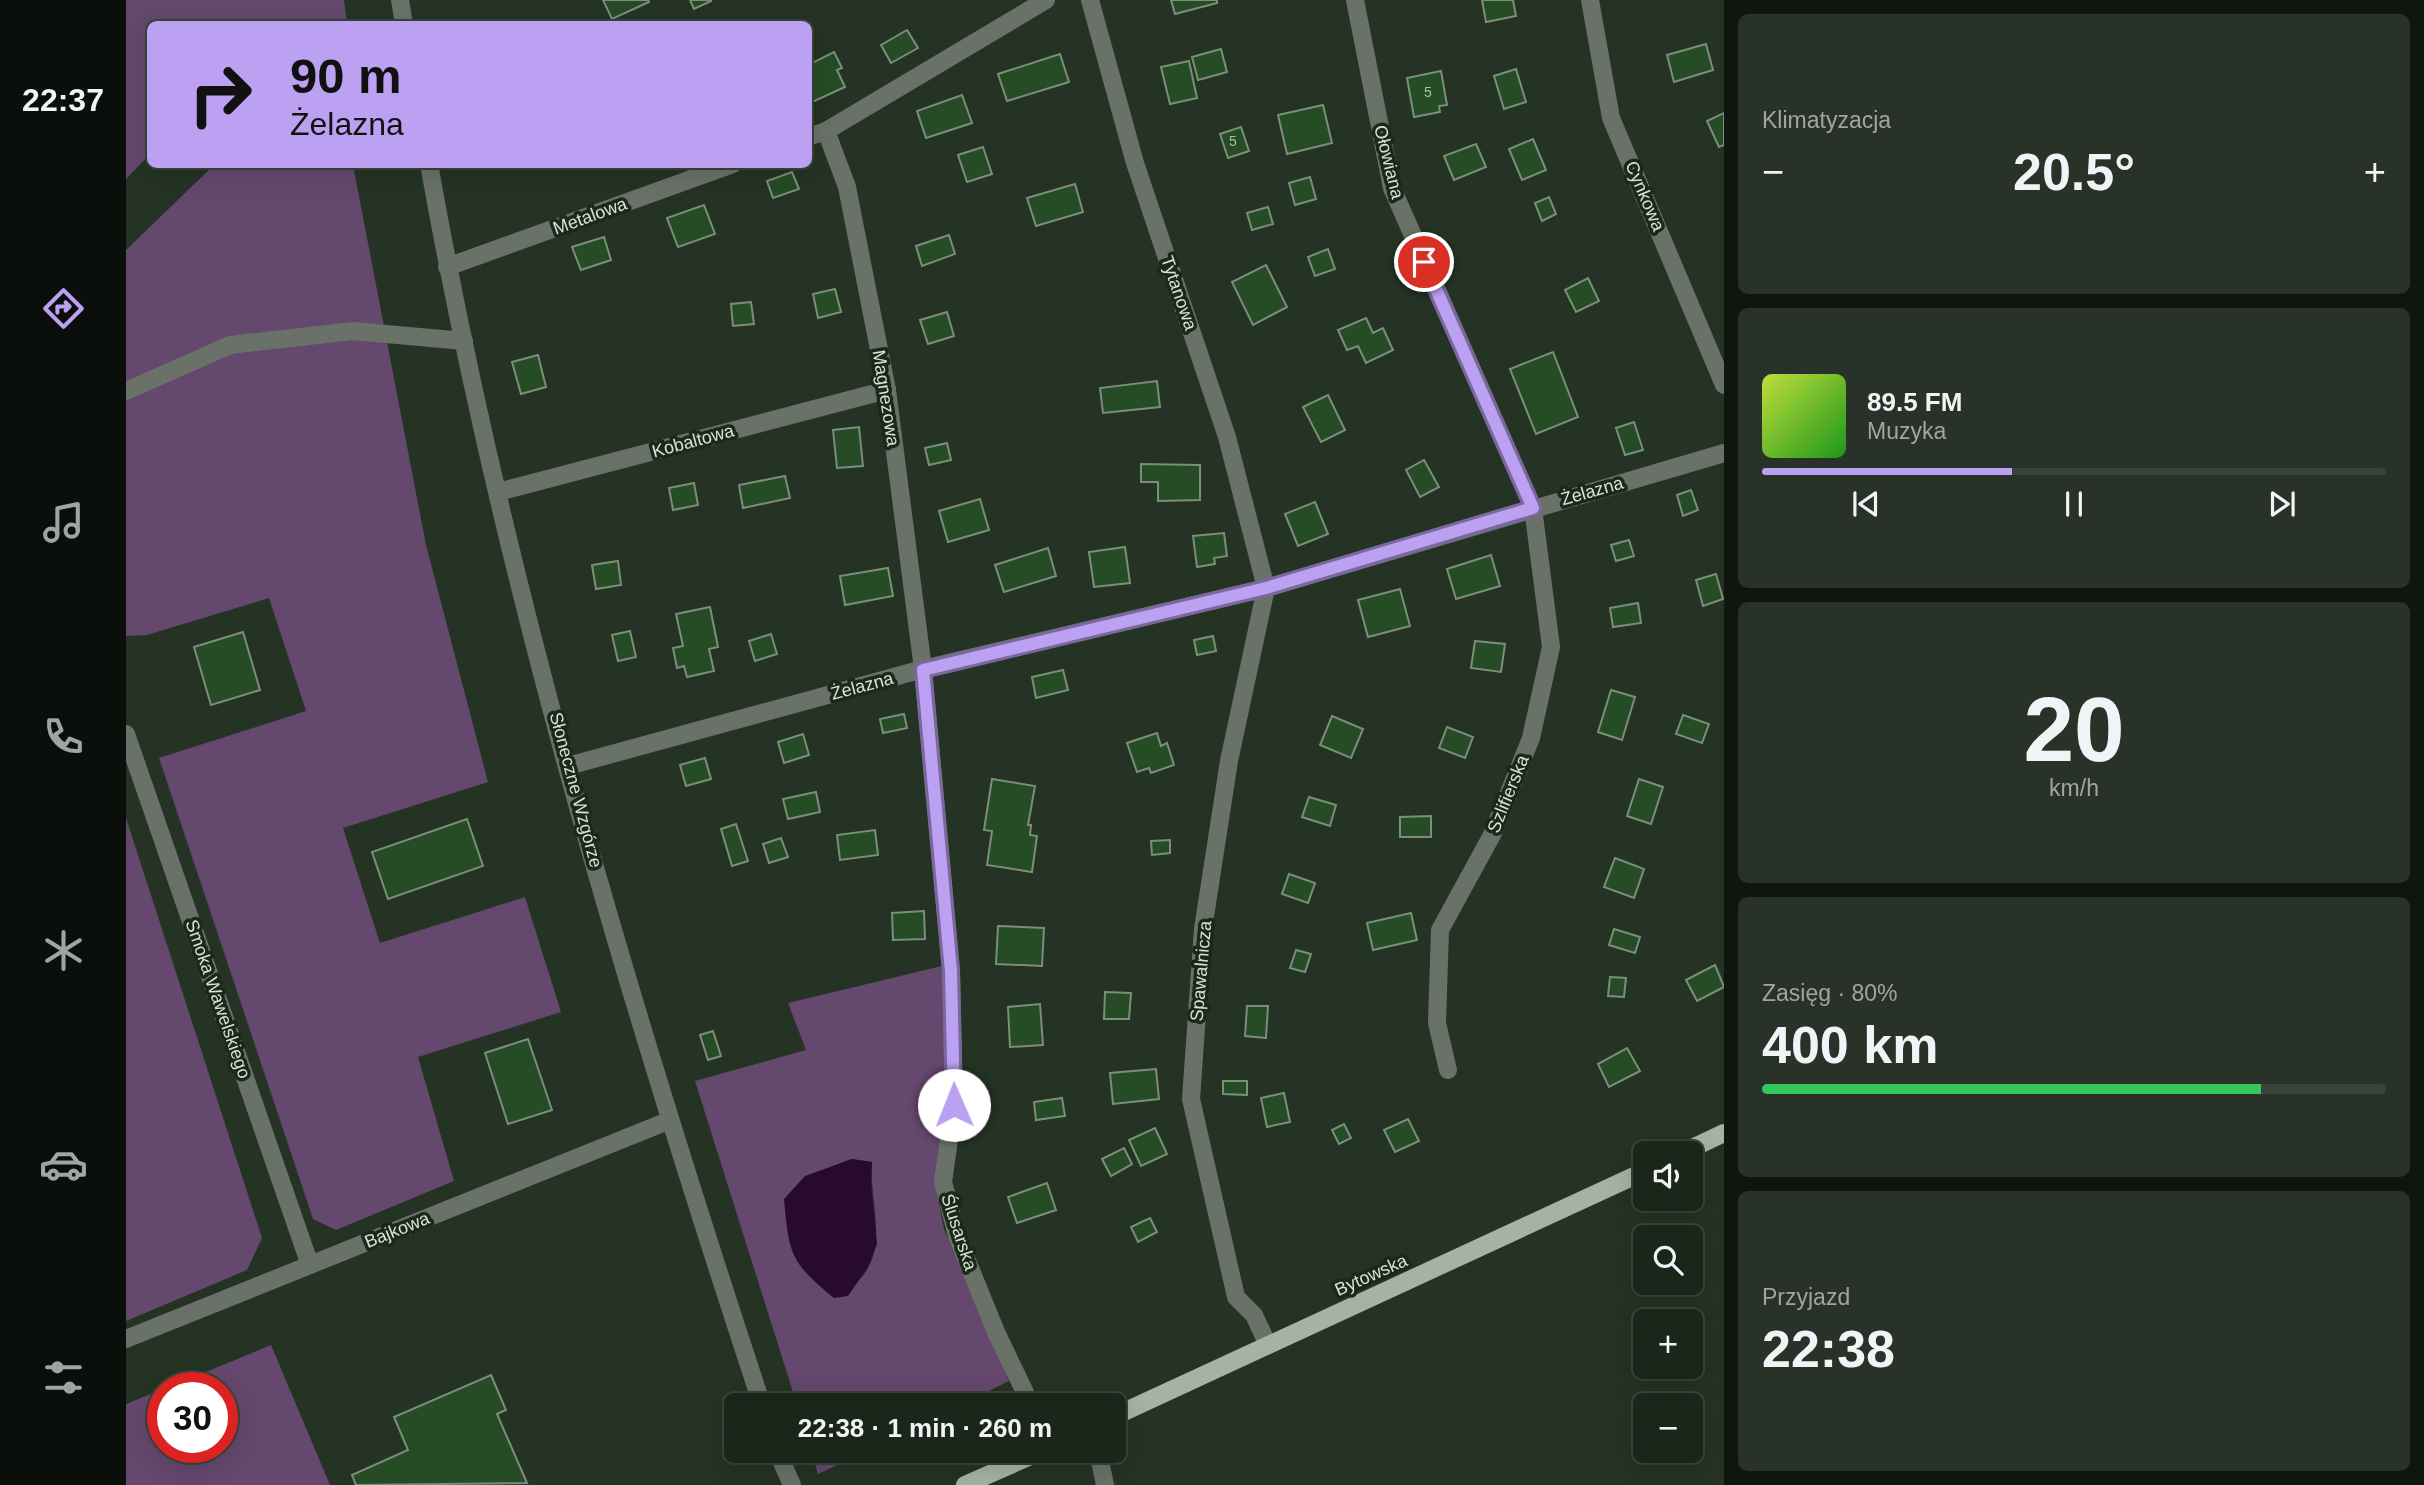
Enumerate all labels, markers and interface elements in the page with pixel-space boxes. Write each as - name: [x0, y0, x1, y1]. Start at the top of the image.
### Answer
- icon: right: [175, 49, 266, 140]
- text: 90 m: [290, 49, 402, 103]
- text: 22:37: [22, 82, 104, 118]
- house number: 5: [1424, 84, 1432, 100]
- text: Żelazna: [290, 106, 404, 142]
- text: Klimatyzacja: [1762, 107, 1891, 133]
- street label: Ołowiana: [1370, 123, 1408, 202]
- house number: 5: [1229, 133, 1237, 149]
- text: 20.5°: [2013, 143, 2135, 201]
- text: −: [1762, 151, 1784, 193]
- text: +: [2364, 151, 2386, 193]
- street label: Cynkowa: [1621, 158, 1669, 235]
- street label: Metalowa: [550, 193, 631, 239]
- pin: [1394, 232, 1454, 292]
- icon: arrive: [1405, 243, 1443, 281]
- street label: Tytanowa: [1157, 253, 1201, 334]
- icon: directions: [39, 284, 88, 333]
- street label: Magnezowa: [869, 349, 904, 448]
- text: 89.5 FM: [1867, 387, 1962, 417]
- text: Muzyka: [1867, 418, 1946, 444]
- street label: Kobaltowa: [650, 420, 737, 462]
- street label: Żelazna: [1558, 472, 1626, 509]
- icon: previous: [1847, 485, 1885, 523]
- icon: pause: [2055, 485, 2093, 523]
- icon: next: [2263, 485, 2301, 523]
- icon: music: [39, 498, 88, 547]
- street label: Żelazna: [828, 668, 896, 704]
- text: 20: [2023, 679, 2125, 780]
- street label: Słoneczne Wzgórze: [546, 710, 606, 870]
- icon: phone: [39, 712, 88, 761]
- street label: Szlifierska: [1483, 751, 1533, 836]
- text: km/h: [2049, 775, 2099, 801]
- street label: Smoka Wawelskiego: [181, 917, 255, 1081]
- street label: Spawalnicza: [1187, 919, 1215, 1022]
- icon: climate: [39, 926, 88, 975]
- text: Zasięg · 80%: [1762, 980, 1898, 1006]
- text: 400 km: [1762, 1016, 1938, 1074]
- position arrow: [917, 1068, 991, 1142]
- icon: car: [39, 1140, 88, 1189]
- map controls: [1633, 1141, 1703, 1463]
- button: sound: [1633, 1141, 1703, 1211]
- street label: Ślusarska: [937, 1191, 982, 1274]
- street label: Bajkowa: [362, 1208, 433, 1252]
- button: search: [1633, 1225, 1703, 1295]
- street label: Bytowska: [1332, 1250, 1411, 1300]
- text: Przyjazd: [1762, 1284, 1850, 1310]
- button: +: [1633, 1309, 1703, 1379]
- text: 22:38: [1762, 1320, 1895, 1378]
- icon: filters: [39, 1353, 88, 1402]
- speed limit sign: 30: [147, 1372, 238, 1463]
- button: −: [1633, 1393, 1703, 1463]
- text: 22:38 · 1 min · 260 m: [798, 1413, 1052, 1443]

